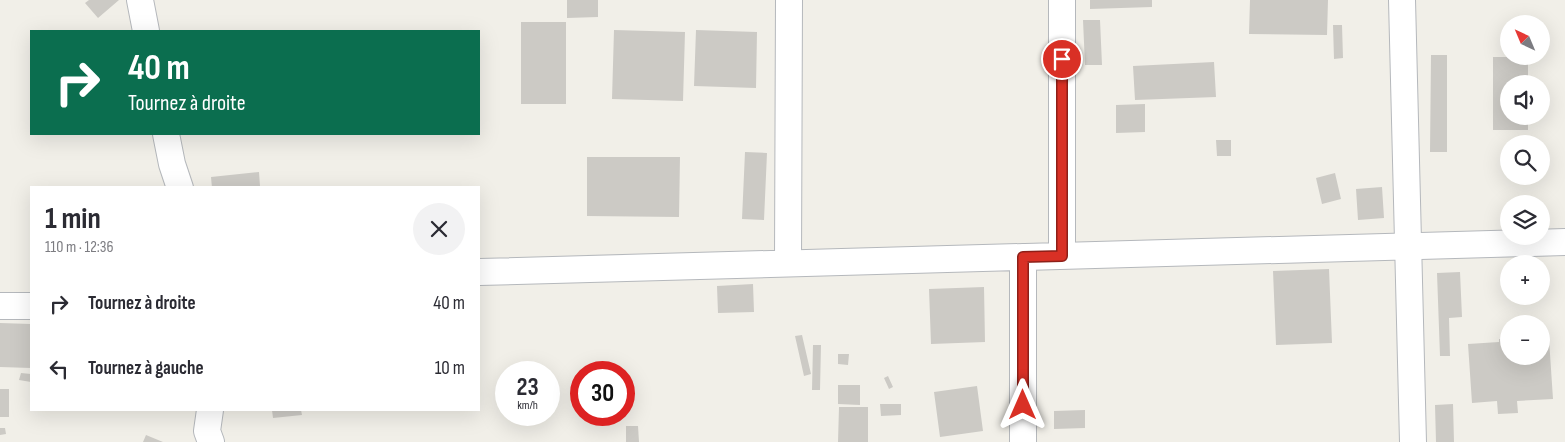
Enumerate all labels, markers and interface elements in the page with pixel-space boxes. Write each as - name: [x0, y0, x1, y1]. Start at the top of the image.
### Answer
- north arrow: [1500, 15, 1550, 65]
- map controls: [1500, 15, 1550, 365]
- pin: [1041, 38, 1083, 80]
- icon: arrive: [1048, 45, 1076, 73]
- text: 40 m: [128, 47, 190, 90]
- icon: right: [45, 50, 110, 115]
- button: sound: [1500, 75, 1550, 125]
- text: Tournez à droite: [128, 90, 245, 117]
- button: search: [1500, 135, 1550, 185]
- button: layers: [1500, 195, 1550, 245]
- text: 1 min: [45, 201, 101, 237]
- button: close: [413, 203, 465, 255]
- text: 110 m · 12:36: [45, 238, 114, 257]
- button: +: [1500, 255, 1550, 305]
- icon: right: [45, 290, 73, 318]
- text: Tournez à droite: [88, 292, 196, 315]
- text: 40 m: [433, 292, 465, 315]
- button: −: [1500, 315, 1550, 365]
- icon: left: [45, 355, 73, 383]
- text: Tournez à gauche: [88, 357, 204, 380]
- text: 10 m: [435, 357, 465, 380]
- speed limit sign: 30: [570, 361, 635, 426]
- text: 23: [516, 372, 539, 403]
- position arrow: [996, 378, 1048, 430]
- text: km/h: [517, 398, 538, 413]

